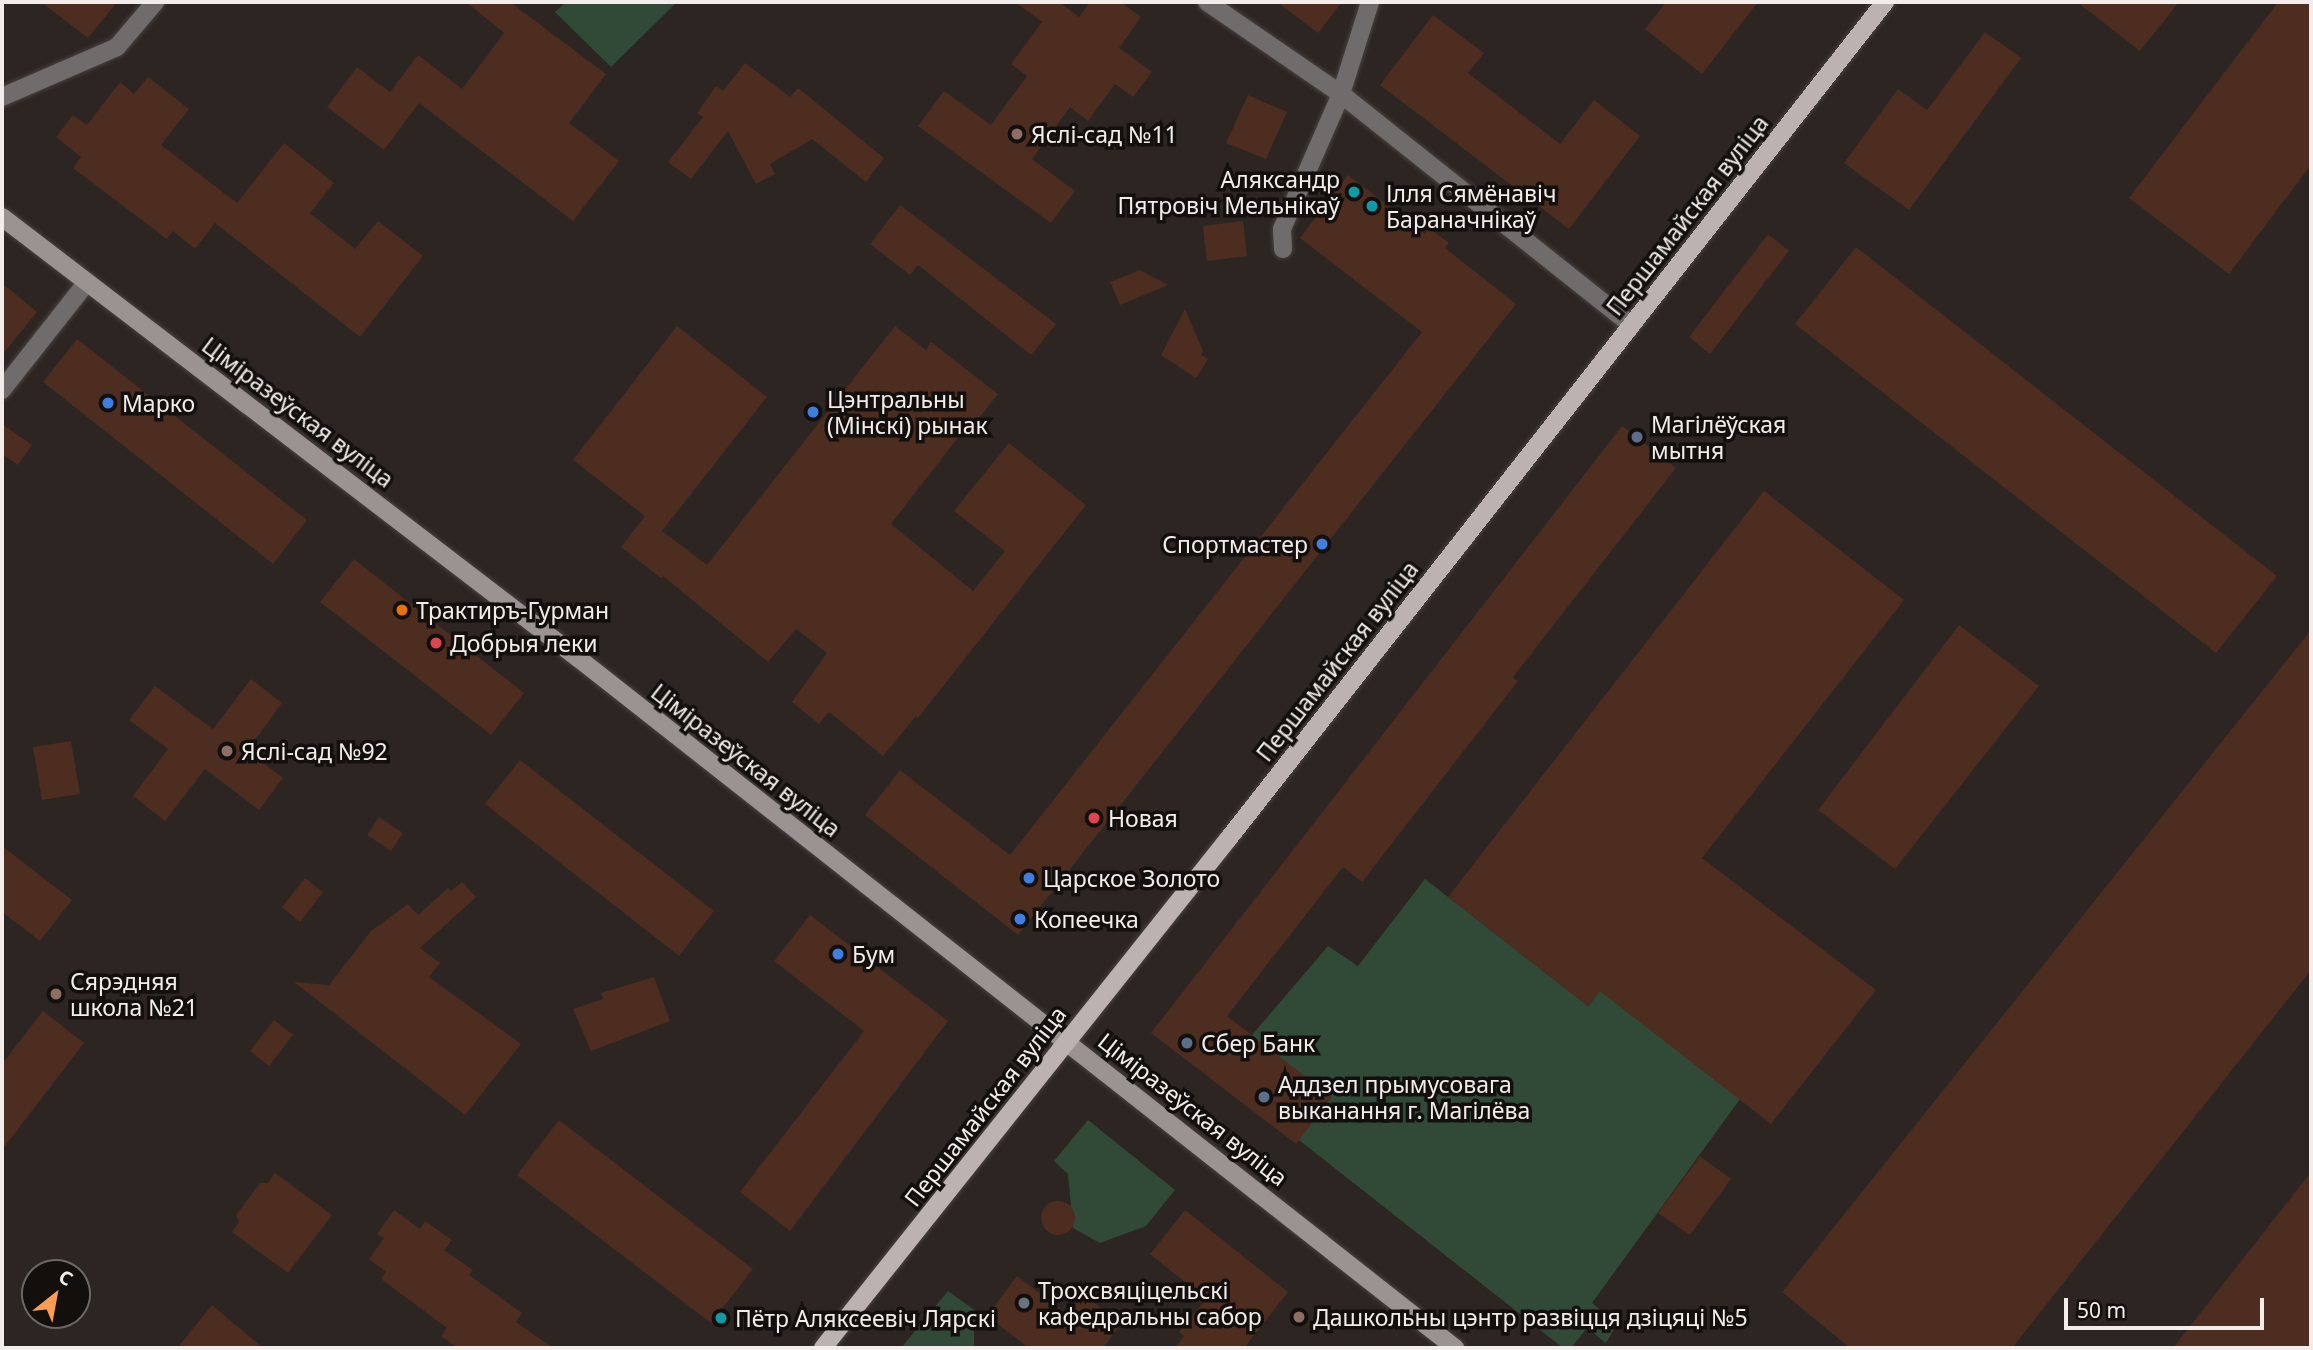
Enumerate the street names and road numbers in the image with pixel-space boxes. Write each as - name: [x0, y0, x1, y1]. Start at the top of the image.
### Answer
- street label: Першамайская вуліца: [1600, 109, 1774, 321]
- street label: Ціміразеўская вуліца: [197, 331, 399, 493]
- street label: Першамайская вуліца: [1250, 555, 1424, 767]
- street label: Ціміразеўская вуліца: [646, 678, 846, 842]
- street label: Першамайская вуліца: [898, 1000, 1072, 1212]
- street label: Ціміразеўская вуліца: [1093, 1027, 1293, 1191]

